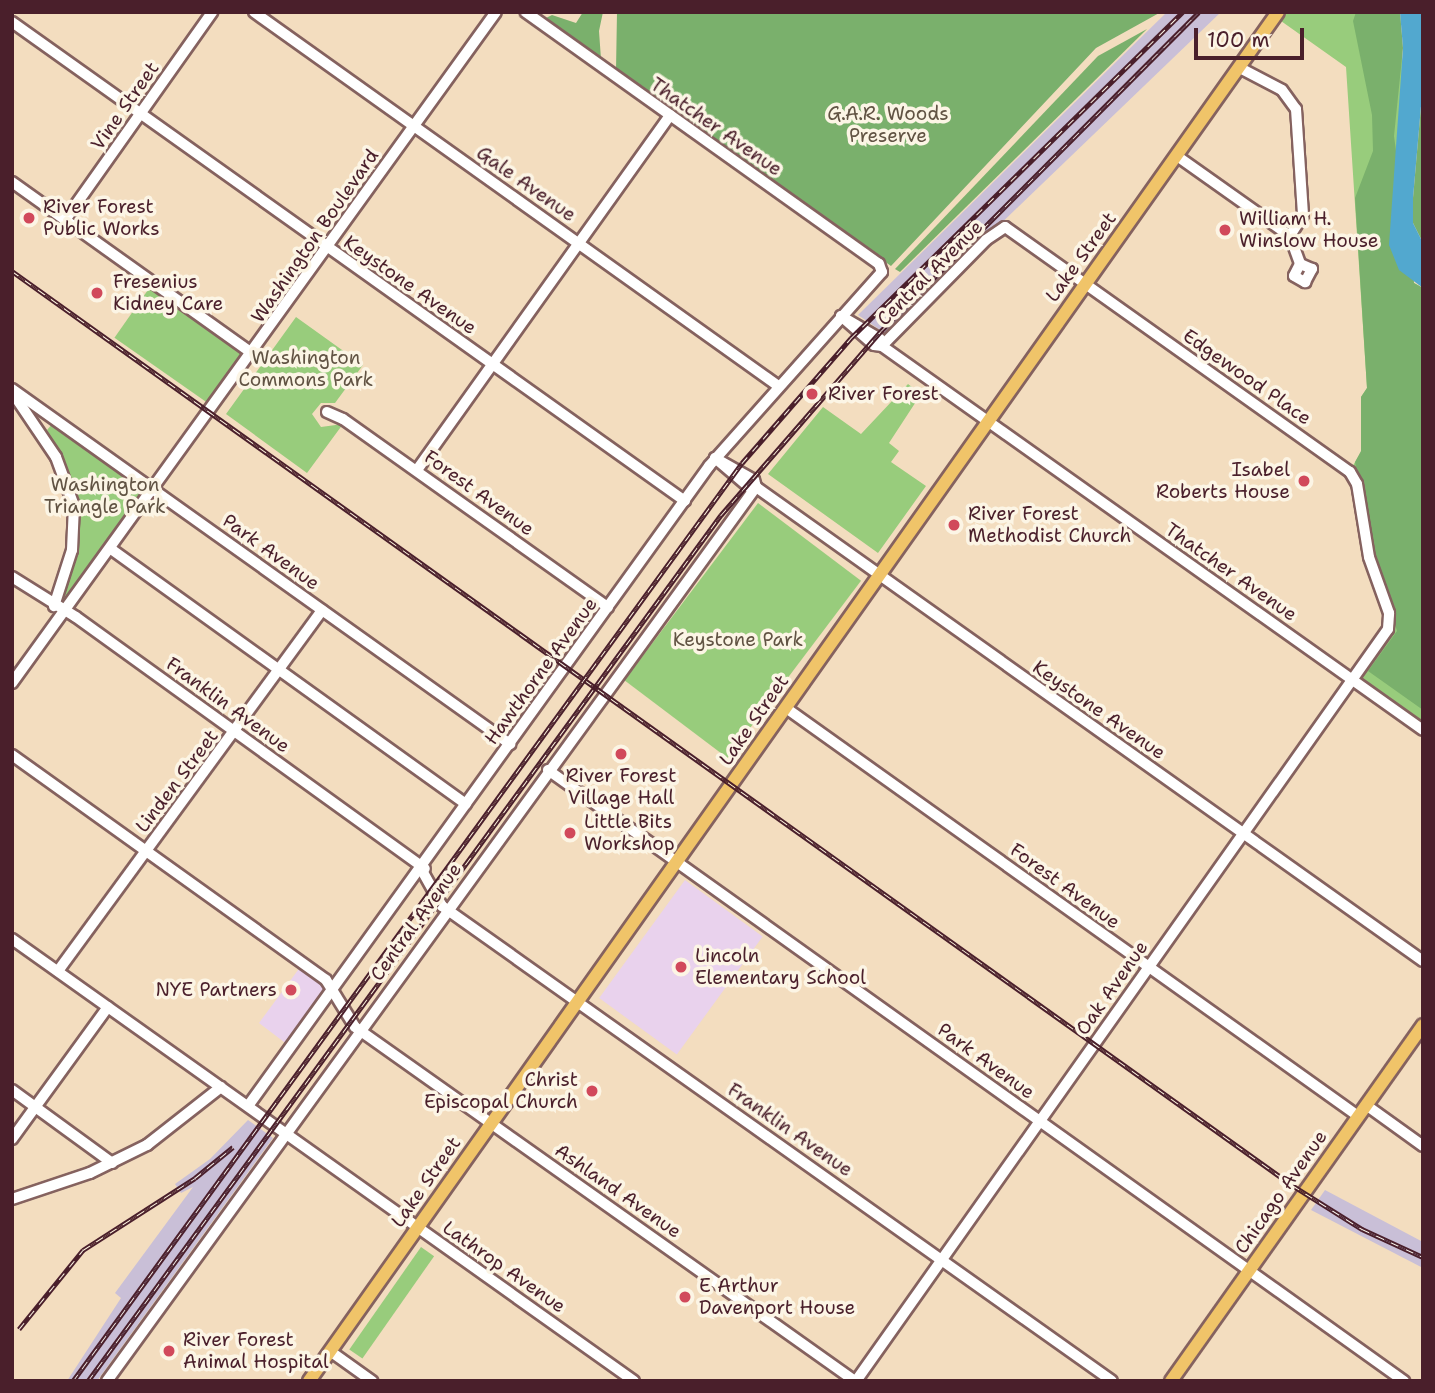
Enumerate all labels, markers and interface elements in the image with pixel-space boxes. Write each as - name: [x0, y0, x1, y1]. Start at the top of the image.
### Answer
- scale bar: [1197, 14, 1307, 58]
- text: 100 m: [1207, 26, 1270, 54]
- street label: Vine Street: [86, 57, 164, 155]
- street label: Thatcher Avenue: [646, 73, 786, 181]
- park label: G.A.R. Woods Preserve: [827, 103, 949, 147]
- street label: Gale Avenue: [472, 141, 580, 227]
- street label: Washington Boulevard: [246, 145, 384, 327]
- place label: River Forest Public Works: [43, 196, 160, 240]
- street label: Lake Street: [1041, 208, 1121, 306]
- place label: William H. Winslow House: [1239, 208, 1379, 252]
- marker: River Forest Public Works: [21, 210, 37, 226]
- street label: Central Avenue: [872, 215, 988, 331]
- marker: William H. Winslow House: [1217, 222, 1233, 238]
- street label: Keystone Avenue: [339, 231, 481, 339]
- place label: Fresenius Kidney Care: [113, 271, 223, 315]
- marker: Fresenius Kidney Care: [87, 283, 107, 303]
- street label: Edgewood Place: [1178, 324, 1316, 430]
- park label: Washington Commons Park: [239, 347, 373, 391]
- place label: River Forest: [828, 383, 939, 405]
- marker: River Forest: [802, 384, 822, 404]
- street label: Forest Avenue: [420, 445, 538, 541]
- place label: Isabel Roberts House: [1156, 459, 1290, 503]
- marker: Isabel Roberts House: [1296, 473, 1312, 489]
- park label: Washington Triangle Park: [44, 474, 166, 518]
- place label: River Forest Methodist Church: [968, 503, 1131, 547]
- street label: Park Avenue: [218, 509, 324, 595]
- marker: River Forest Methodist Church: [946, 517, 962, 533]
- street label: Thatcher Avenue: [1161, 518, 1301, 626]
- street label: Hawthorne Avenue: [480, 593, 602, 749]
- park label: Keystone Park: [673, 629, 803, 651]
- street label: Franklin Avenue: [162, 652, 294, 758]
- street label: Keystone Avenue: [1028, 656, 1170, 764]
- street label: Lake Street: [714, 670, 794, 770]
- street label: Linden Street: [131, 725, 223, 837]
- marker: River Forest Village Hall: [613, 746, 629, 762]
- place label: River Forest Village Hall: [566, 765, 676, 809]
- place label: Little Bits Workshop: [584, 811, 675, 855]
- marker: Little Bits Workshop: [562, 825, 578, 841]
- street label: Forest Avenue: [1006, 838, 1124, 934]
- street label: Central Avenue: [366, 859, 466, 985]
- street label: Oak Avenue: [1071, 937, 1153, 1039]
- place label: Lincoln Elementary School: [695, 945, 866, 989]
- marker: Lincoln Elementary School: [673, 959, 689, 975]
- place label: NYE Partners: [155, 979, 277, 1001]
- marker: NYE Partners: [283, 982, 299, 998]
- street label: Park Avenue: [933, 1018, 1039, 1104]
- place label: Christ Episcopal Church: [424, 1069, 578, 1113]
- street label: Franklin Avenue: [723, 1078, 857, 1182]
- marker: Christ Episcopal Church: [584, 1083, 600, 1099]
- street label: Chicago Avenue: [1230, 1126, 1332, 1258]
- street label: Lake Street: [386, 1132, 466, 1232]
- street label: Ashland Avenue: [550, 1139, 686, 1243]
- street label: Lathrop Avenue: [438, 1216, 570, 1318]
- place label: E Arthur Davenport House: [699, 1275, 855, 1319]
- marker: E Arthur Davenport House: [677, 1289, 693, 1305]
- place label: River Forest Animal Hospital: [183, 1329, 329, 1373]
- marker: River Forest Animal Hospital: [161, 1343, 177, 1359]

